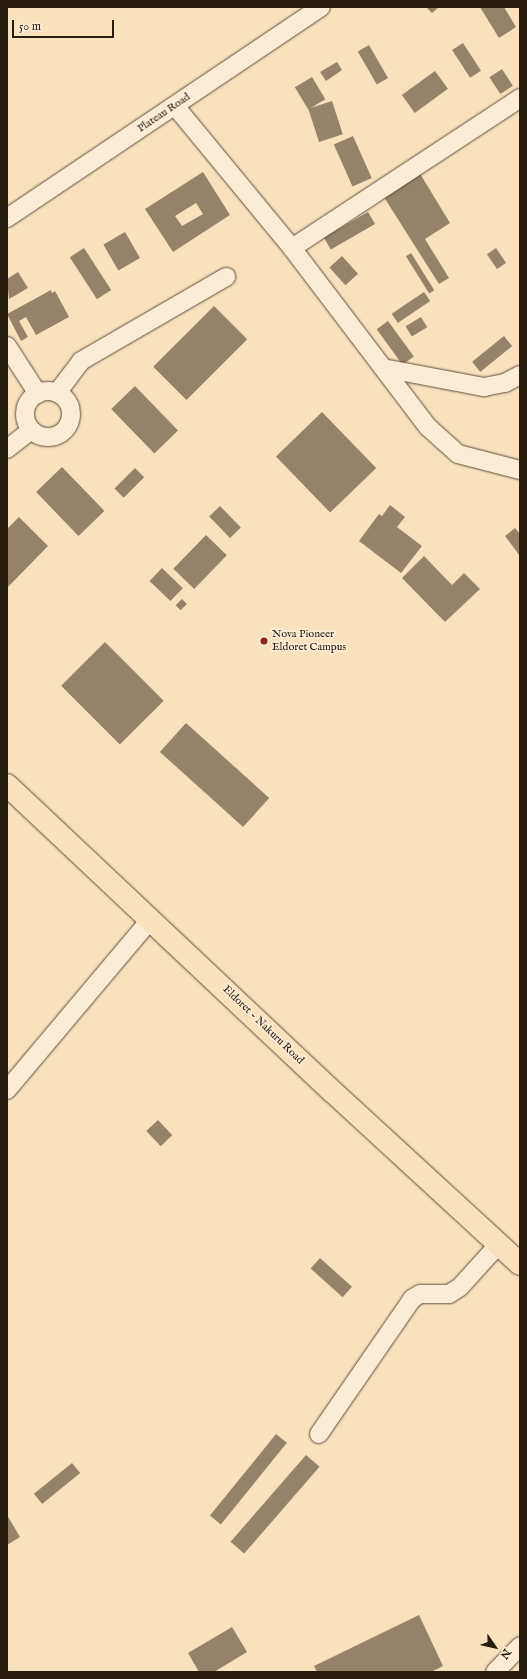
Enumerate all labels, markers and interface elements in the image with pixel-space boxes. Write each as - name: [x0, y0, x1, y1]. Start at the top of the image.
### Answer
- scale bar: [14, 12, 116, 38]
- text: 50 m: [19, 19, 41, 34]
- street label: Plateau Road: [135, 91, 193, 135]
- place label: Nova Pioneer Eldoret Campus: [272, 628, 346, 654]
- marker: Nova Pioneer Eldoret Campus: [259, 636, 269, 646]
- street label: Eldoret - Nakuru Road: [220, 983, 306, 1067]
- north arrow: [475, 1627, 515, 1667]
- text: N: [496, 1646, 513, 1662]

